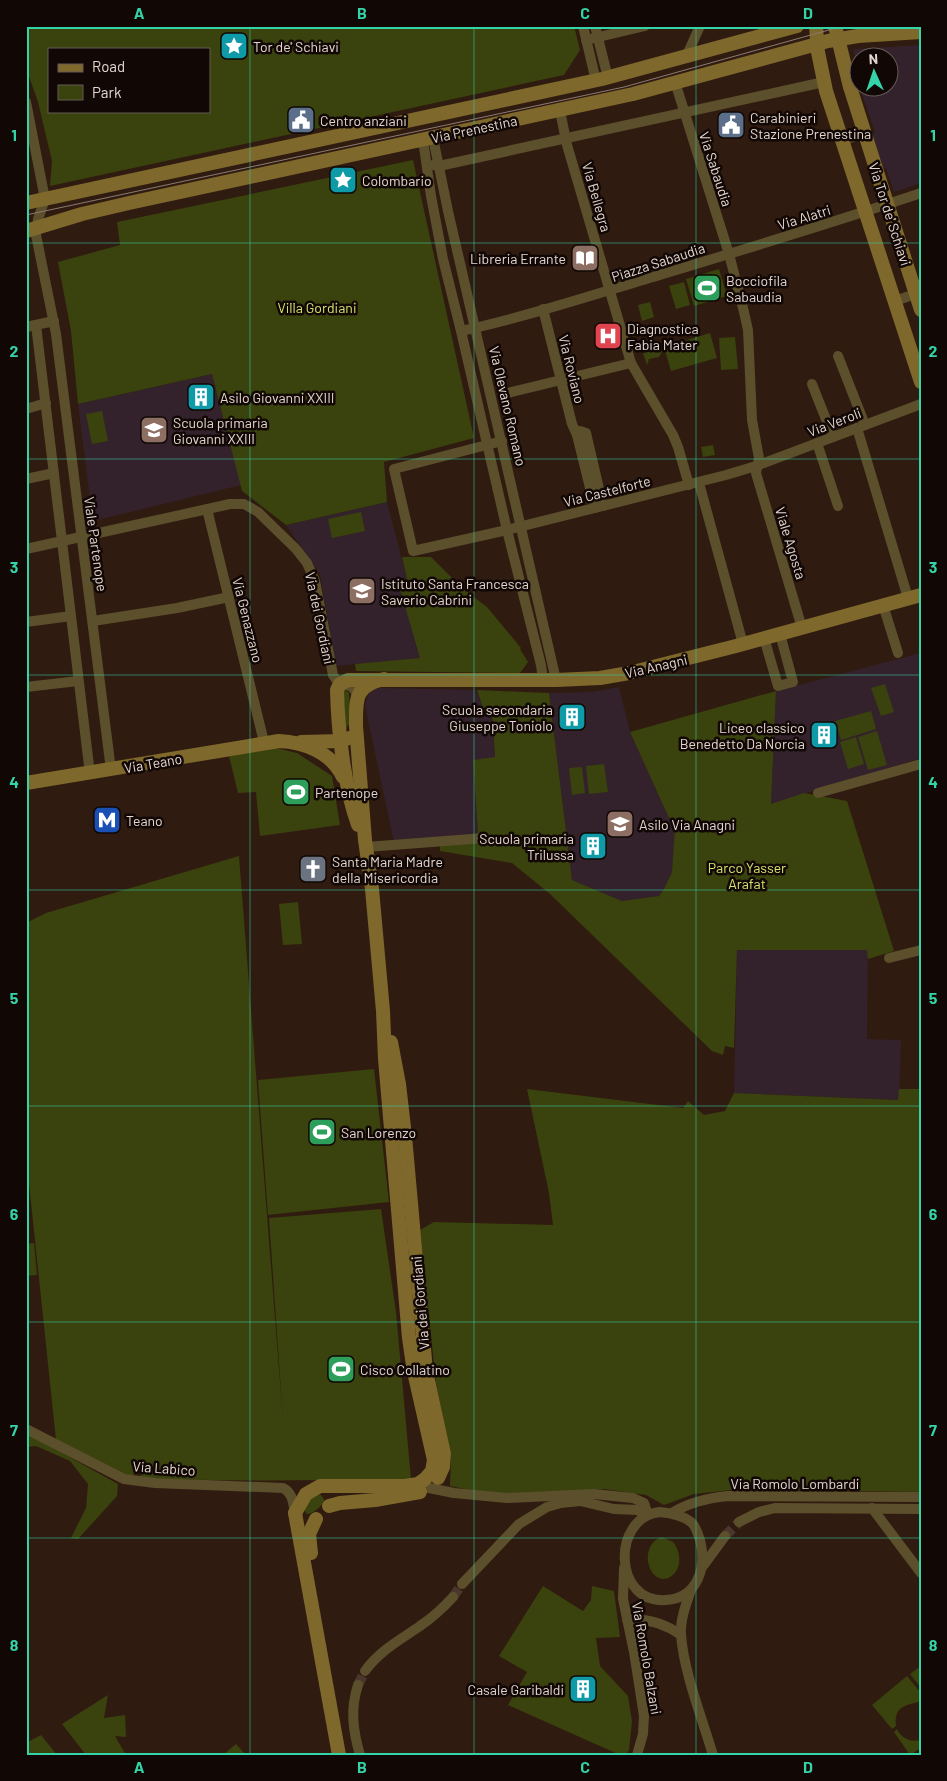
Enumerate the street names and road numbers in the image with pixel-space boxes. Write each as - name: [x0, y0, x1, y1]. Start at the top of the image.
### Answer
- street label: Via Prenestina: [429, 112, 519, 146]
- street label: Via Sabaudia: [696, 129, 736, 209]
- street label: Via Bellegra: [579, 160, 615, 234]
- street label: Via Tor de' Schiavi: [865, 160, 915, 268]
- street label: Via Alatri: [776, 201, 832, 233]
- street label: Piazza Sabaudia: [609, 239, 707, 285]
- street label: Via Roviano: [555, 333, 589, 405]
- street label: Via Olevano Romano: [486, 344, 530, 468]
- street label: Via Veroli: [805, 404, 863, 440]
- street label: Via Castelforte: [562, 472, 652, 510]
- street label: Viale Partenope: [81, 495, 111, 593]
- street label: Viale Agosta: [772, 505, 810, 581]
- street label: Via dei Gordiani: [302, 570, 338, 666]
- street label: Via Genazzano: [229, 576, 267, 664]
- street label: Via Anagni: [623, 651, 689, 681]
- street label: Via Teano: [123, 750, 183, 776]
- street label: Via dei Gordiani: [407, 1255, 433, 1351]
- street label: Via Labico: [132, 1457, 196, 1479]
- street label: Via Romolo Lombardi: [731, 1475, 859, 1492]
- street label: Via Romolo Balzani: [629, 1600, 665, 1716]

